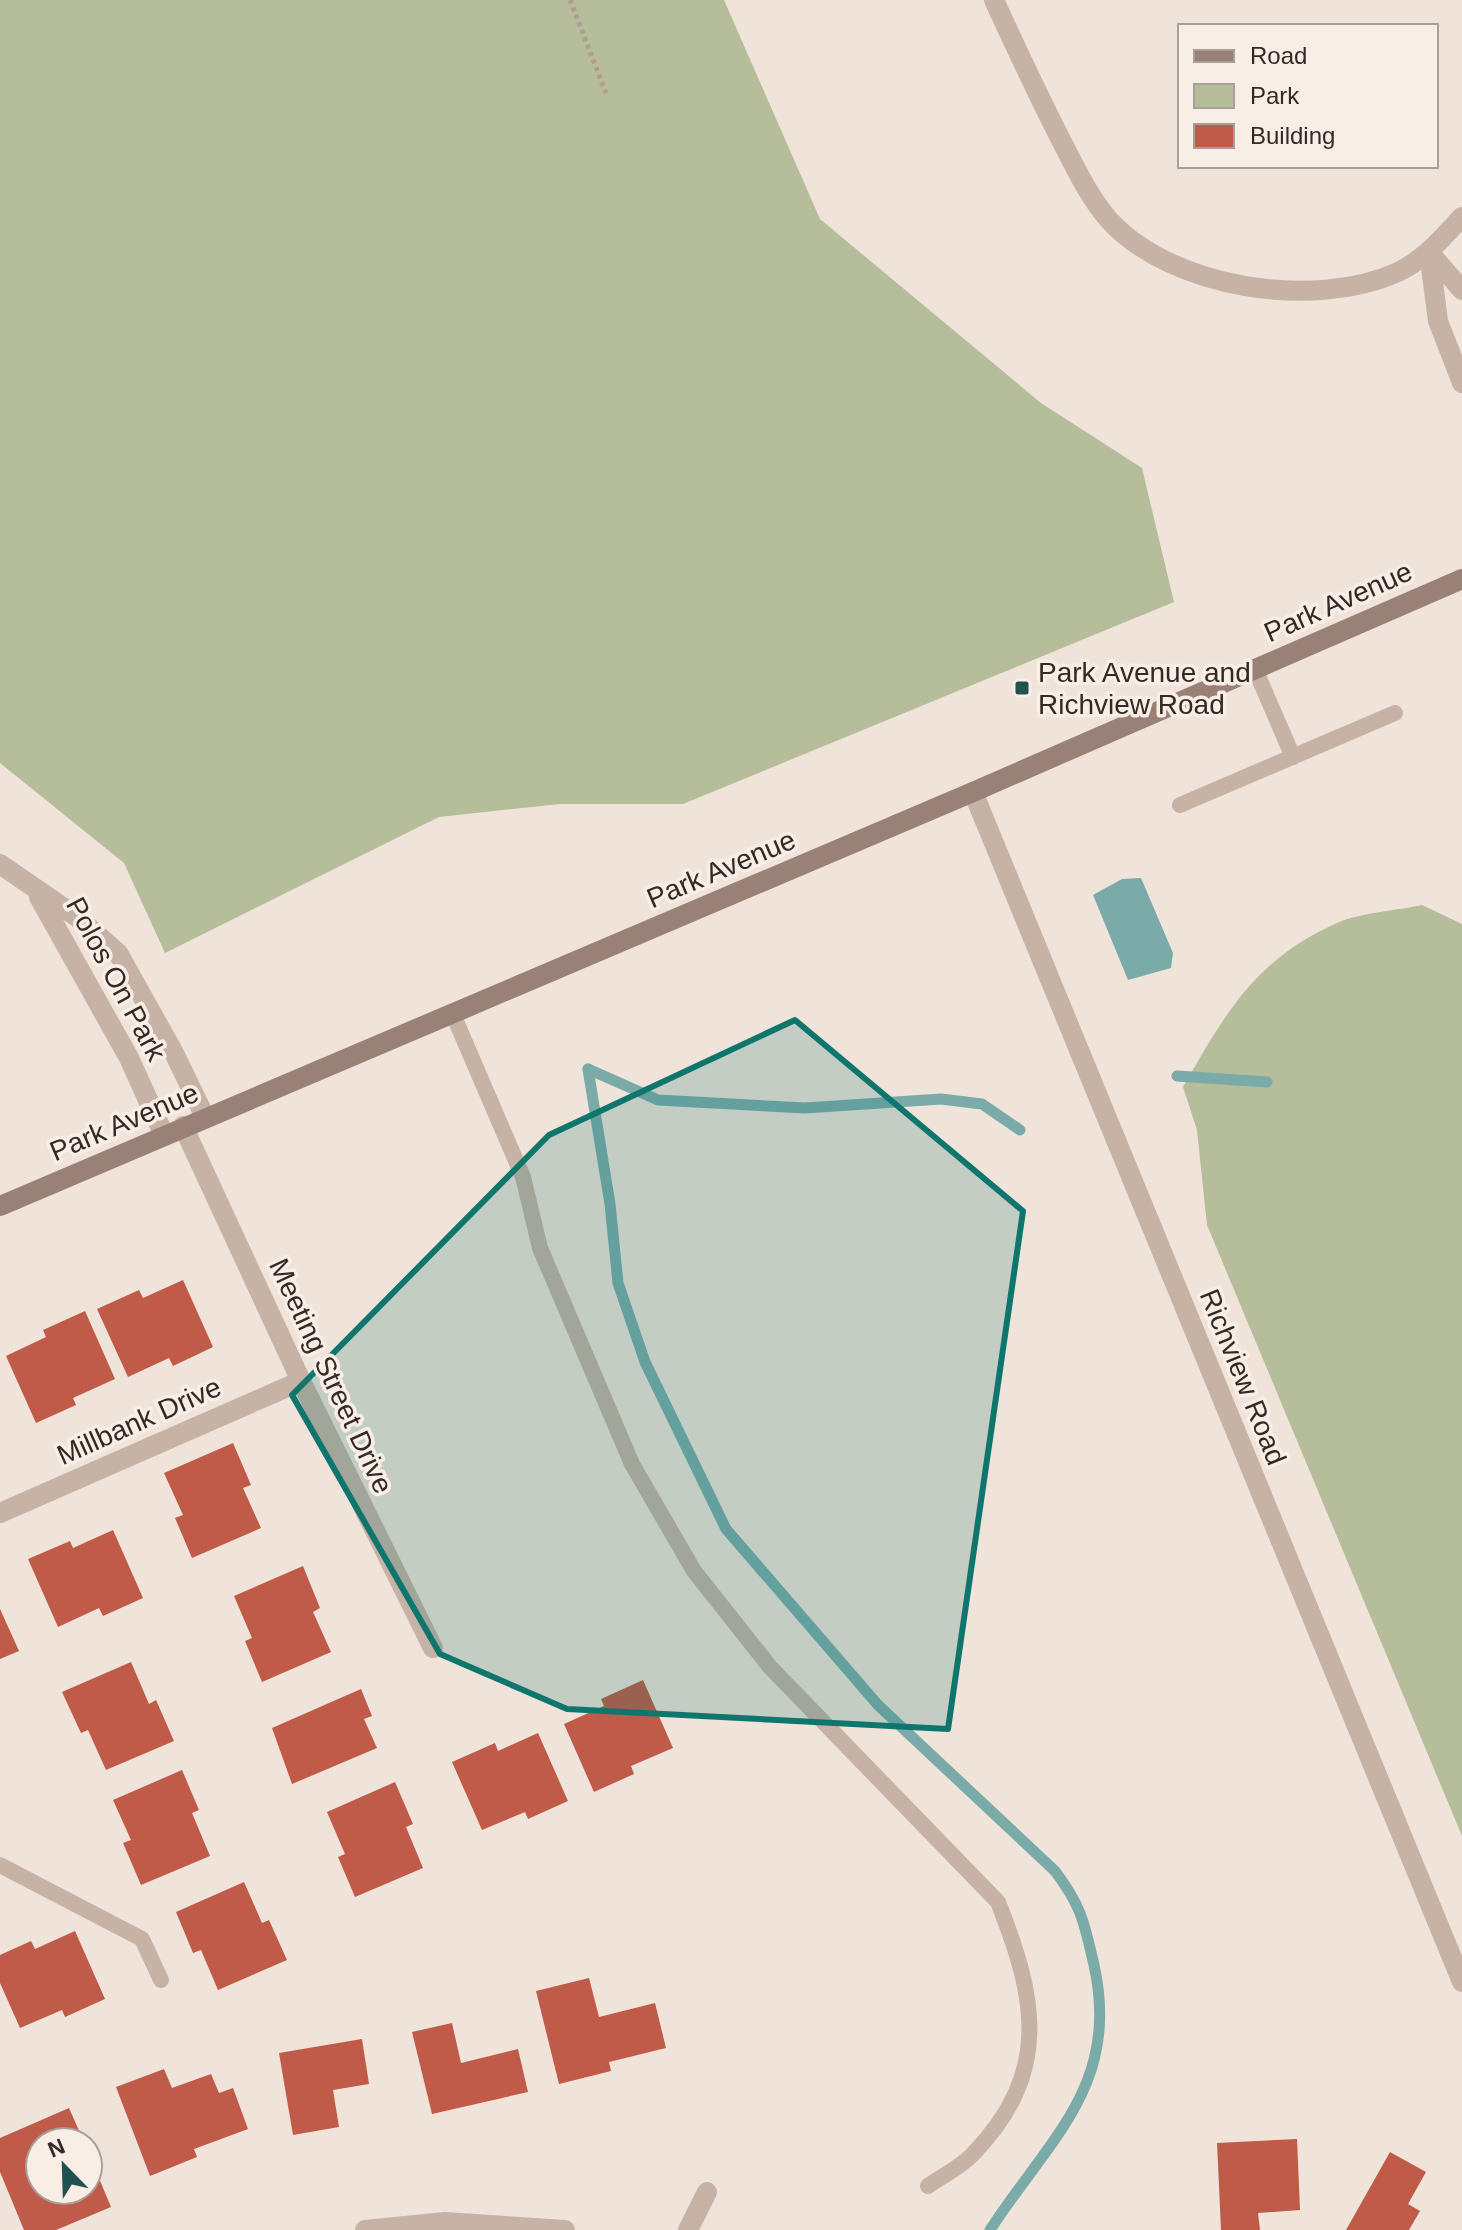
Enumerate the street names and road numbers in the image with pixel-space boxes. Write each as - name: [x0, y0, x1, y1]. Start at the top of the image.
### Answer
- street label: Park Avenue: [1259, 556, 1417, 648]
- street label: Park Avenue: [642, 824, 800, 914]
- street label: Polos On Park: [60, 892, 173, 1067]
- street label: Park Avenue: [45, 1077, 203, 1167]
- street label: Meeting Street Drive: [263, 1254, 399, 1498]
- street label: Richview Road: [1194, 1285, 1292, 1469]
- street label: Millbank Drive: [52, 1371, 226, 1471]

